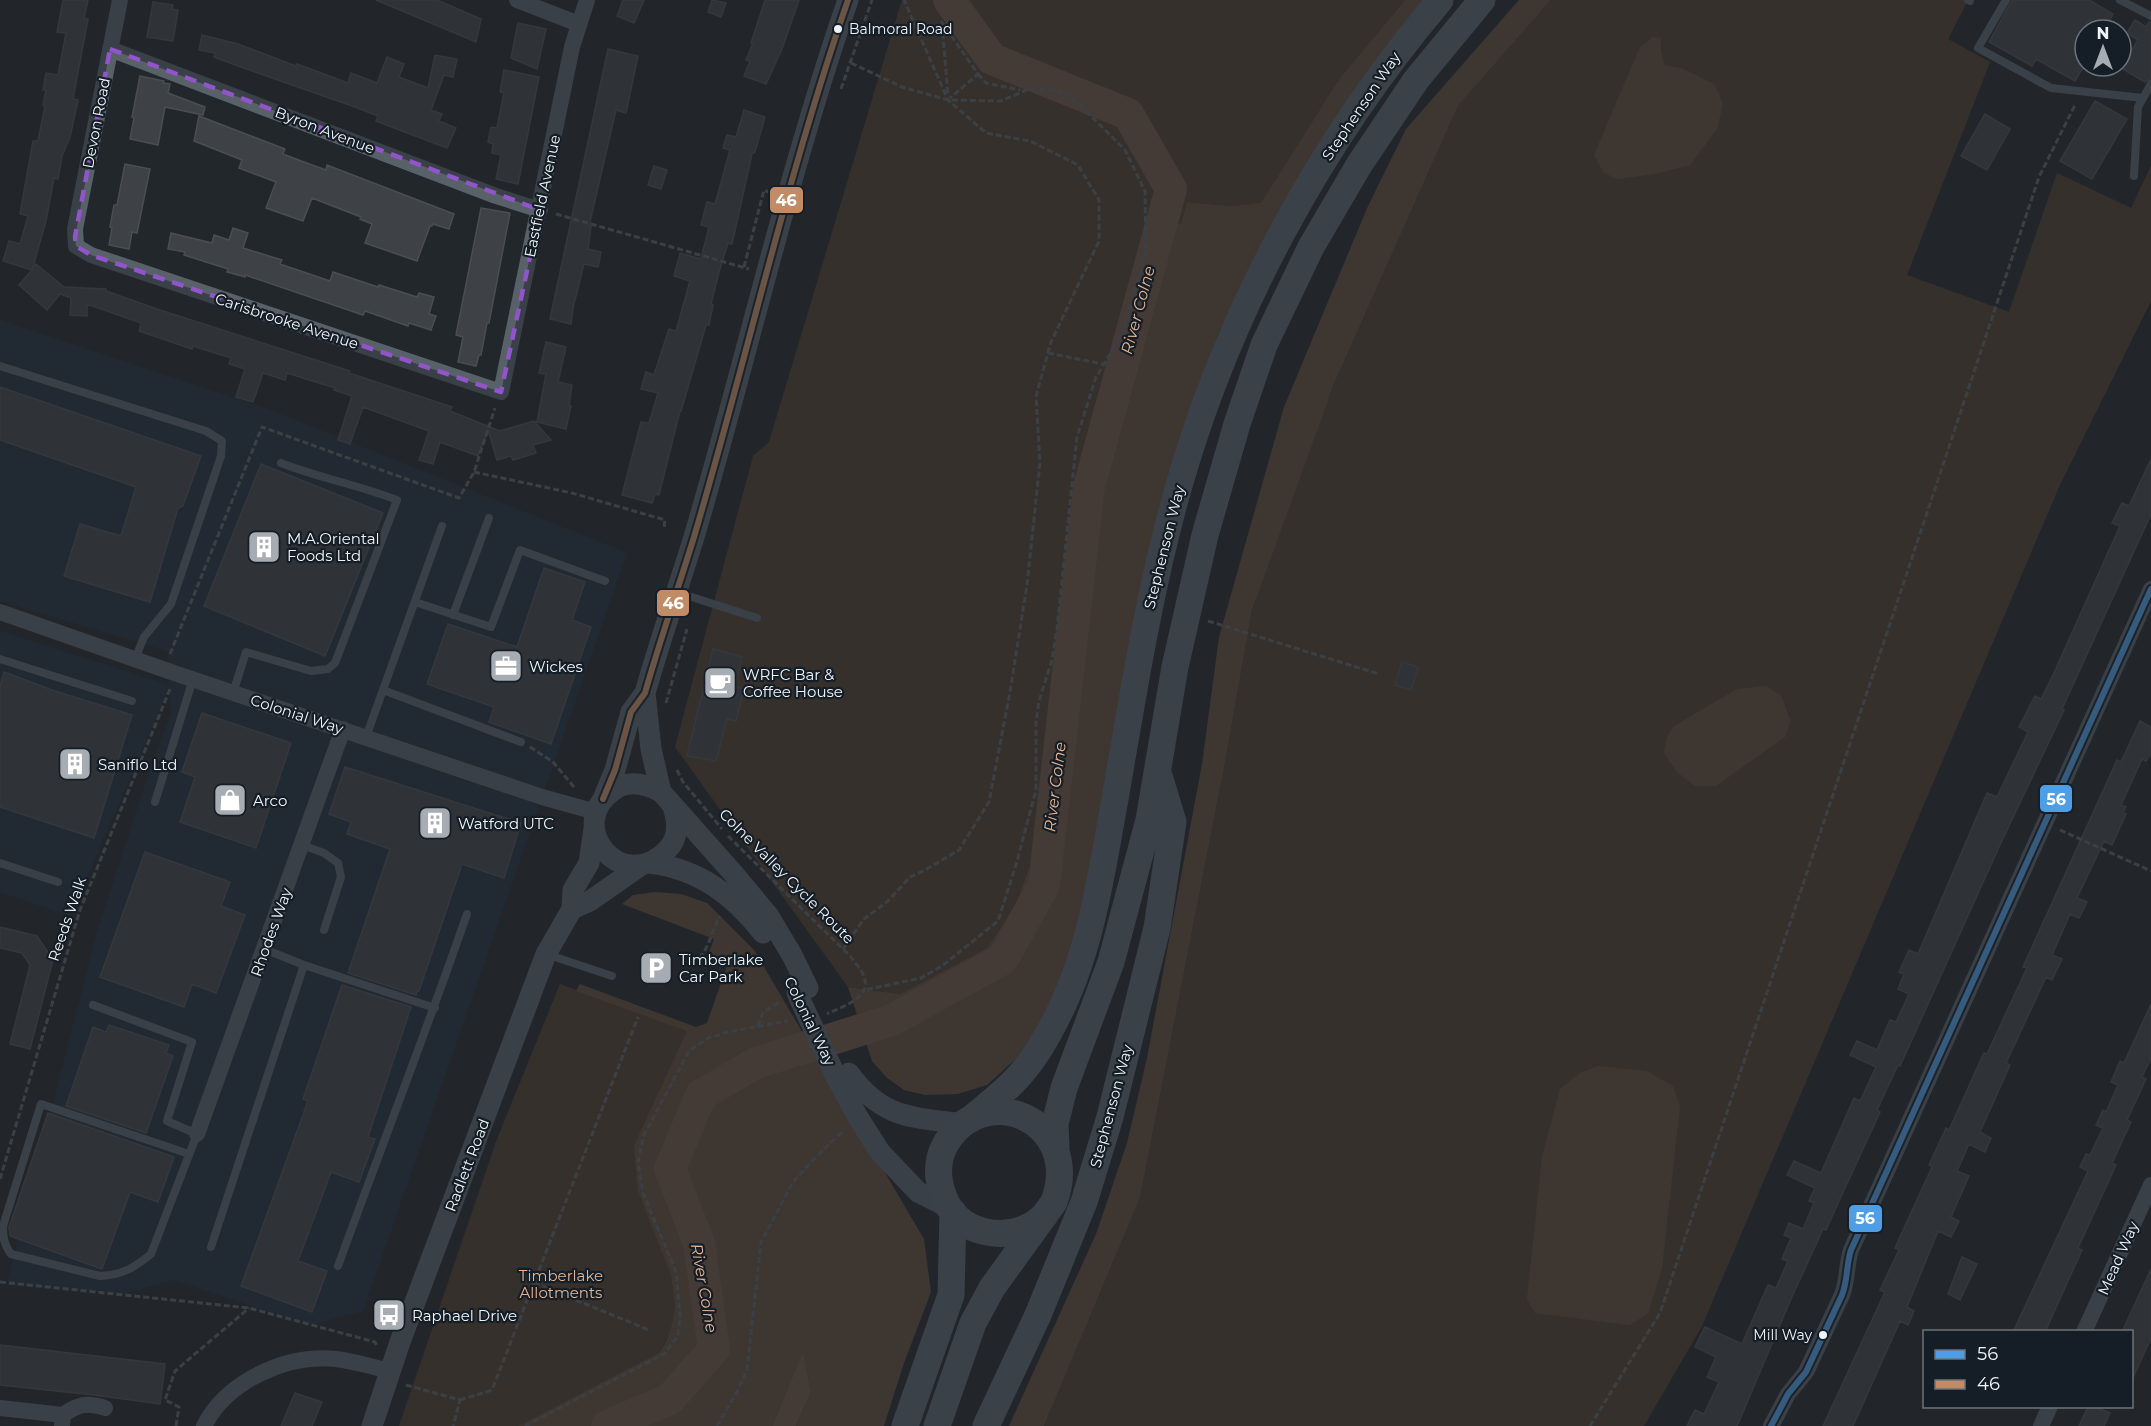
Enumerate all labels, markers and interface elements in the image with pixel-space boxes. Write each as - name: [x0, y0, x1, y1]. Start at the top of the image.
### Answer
- north arrow: [2073, 18, 2133, 78]
- place label: Balmoral Road: [849, 20, 953, 38]
- marker: Balmoral Road: [832, 23, 844, 35]
- text: N: [2097, 24, 2109, 43]
- street label: Stephenson Way: [1318, 47, 1405, 164]
- street label: Devon Road: [78, 76, 114, 170]
- street label: Byron Avenue: [272, 102, 378, 158]
- street label: Eastfield Avenue: [520, 133, 564, 259]
- line badge: 46: [769, 186, 804, 214]
- text: 46: [775, 191, 797, 210]
- water label: River Colne: [1117, 264, 1159, 356]
- street label: Carisbrooke Avenue: [213, 289, 361, 353]
- street label: Stephenson Way: [1139, 482, 1189, 611]
- building icon: M.A.Oriental Foods Ltd: [246, 529, 282, 565]
- place label: M.A.Oriental Foods Ltd: [287, 529, 380, 565]
- line badge: 46: [656, 589, 690, 617]
- text: 46: [662, 594, 684, 613]
- office icon: Wickes: [488, 648, 524, 684]
- place label: Wickes: [529, 657, 583, 676]
- cafe icon: WRFC Bar & Coffee House: [702, 665, 738, 701]
- place label: WRFC Bar & Coffee House: [743, 665, 843, 701]
- street label: Colonial Way: [248, 690, 347, 738]
- water label: River Colne: [1040, 741, 1070, 833]
- building icon: Saniflo Ltd: [57, 746, 93, 782]
- place label: Saniflo Ltd: [98, 755, 177, 774]
- shop icon: Arco: [212, 782, 248, 818]
- line badge: 56: [2039, 784, 2073, 813]
- text: 56: [2046, 790, 2066, 809]
- place label: Arco: [253, 791, 287, 810]
- street label: Colne Valley Cycle Route: [715, 804, 859, 948]
- building icon: Watford UTC: [417, 805, 453, 841]
- place label: Watford UTC: [458, 814, 554, 833]
- street label: Reeds Walk: [44, 874, 90, 964]
- street label: Rhodes Way: [246, 884, 296, 979]
- parking icon: Timberlake Car Park: [638, 950, 674, 986]
- place label: Timberlake Car Park: [679, 950, 763, 986]
- street label: Colonial Way: [780, 973, 840, 1069]
- street label: Stephenson Way: [1085, 1041, 1137, 1170]
- street label: Radlett Road: [441, 1116, 493, 1214]
- line badge: 56: [1848, 1204, 1883, 1233]
- text: 56: [1855, 1209, 1875, 1228]
- street label: Mead Way: [2093, 1217, 2143, 1298]
- water label: River Colne: [687, 1242, 721, 1334]
- park label: Timberlake Allotments: [519, 1266, 603, 1302]
- bus stop icon: Raphael Drive: [371, 1297, 407, 1333]
- place label: Raphael Drive: [412, 1306, 517, 1325]
- place label: Mill Way: [1753, 1326, 1812, 1344]
- marker: Mill Way: [1817, 1329, 1829, 1341]
- legend: [1923, 1330, 2133, 1408]
- text: 56: [1977, 1343, 1998, 1365]
- text: 46: [1977, 1373, 2000, 1395]

